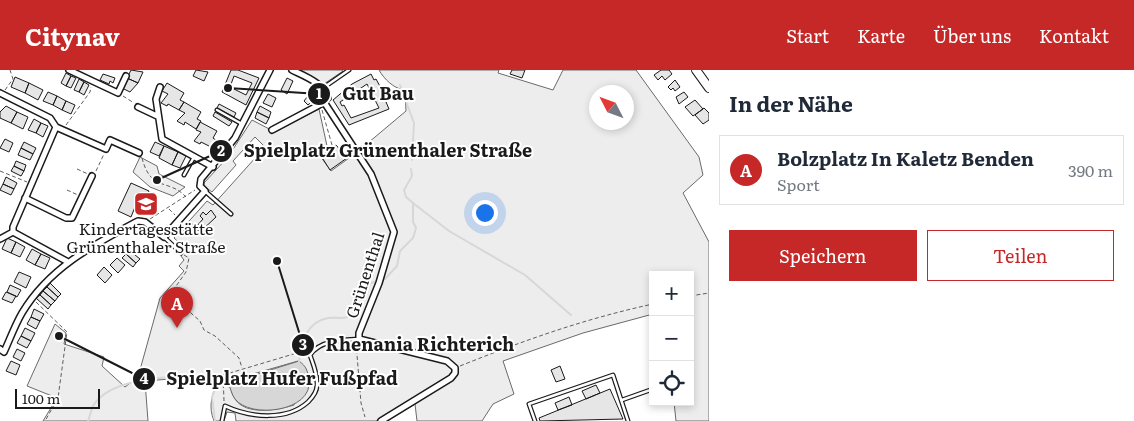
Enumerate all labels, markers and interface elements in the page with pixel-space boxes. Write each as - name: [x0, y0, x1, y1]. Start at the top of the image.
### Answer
- text: Citynav: [25, 18, 120, 53]
- text: Start: [786, 22, 829, 49]
- text: Karte: [857, 22, 905, 49]
- text: Über uns: [933, 22, 1011, 49]
- text: Kontakt: [1039, 22, 1109, 49]
- callout: Gut Bau: [307, 78, 423, 111]
- text: Gut Bau: [342, 79, 414, 106]
- text: 1: [316, 81, 322, 104]
- north arrow: [589, 85, 634, 130]
- text: In der Nähe: [729, 87, 853, 118]
- callout: Spielplatz Grünenthaler Straße: [208, 134, 542, 167]
- text: Spielplatz Grünenthaler Straße: [244, 136, 532, 163]
- text: 2: [217, 138, 225, 161]
- text: Bolzplatz In Kaletz Benden: [777, 144, 1034, 172]
- text: A: [740, 158, 752, 182]
- text: 390 m: [1068, 158, 1113, 182]
- text: Sport: [777, 172, 820, 196]
- school or university icon: Kindertagesstätte Grünenthaler Straße: [133, 191, 159, 217]
- your location: [472, 200, 498, 226]
- place label: Kindertagesstätte Grünenthaler Straße: [66, 216, 226, 258]
- street label: Grünenthal: [339, 228, 389, 321]
- button: Speichern: [729, 230, 917, 281]
- button: Teilen: [927, 230, 1114, 281]
- map controls: [649, 271, 694, 406]
- button: +: [649, 271, 694, 316]
- pin: A: [161, 287, 193, 328]
- button: −: [649, 316, 694, 361]
- callout: Rhenania Richterich: [291, 328, 525, 361]
- text: Rhenania Richterich: [325, 330, 515, 357]
- text: 3: [299, 332, 307, 355]
- button: locate: [649, 361, 694, 406]
- callout: Spielplatz Hufer Fußpfad: [131, 362, 408, 395]
- text: Spielplatz Hufer Fußpfad: [166, 364, 398, 391]
- text: 4: [139, 366, 149, 389]
- scale bar: [15, 386, 100, 409]
- text: 100 m: [22, 388, 60, 408]

